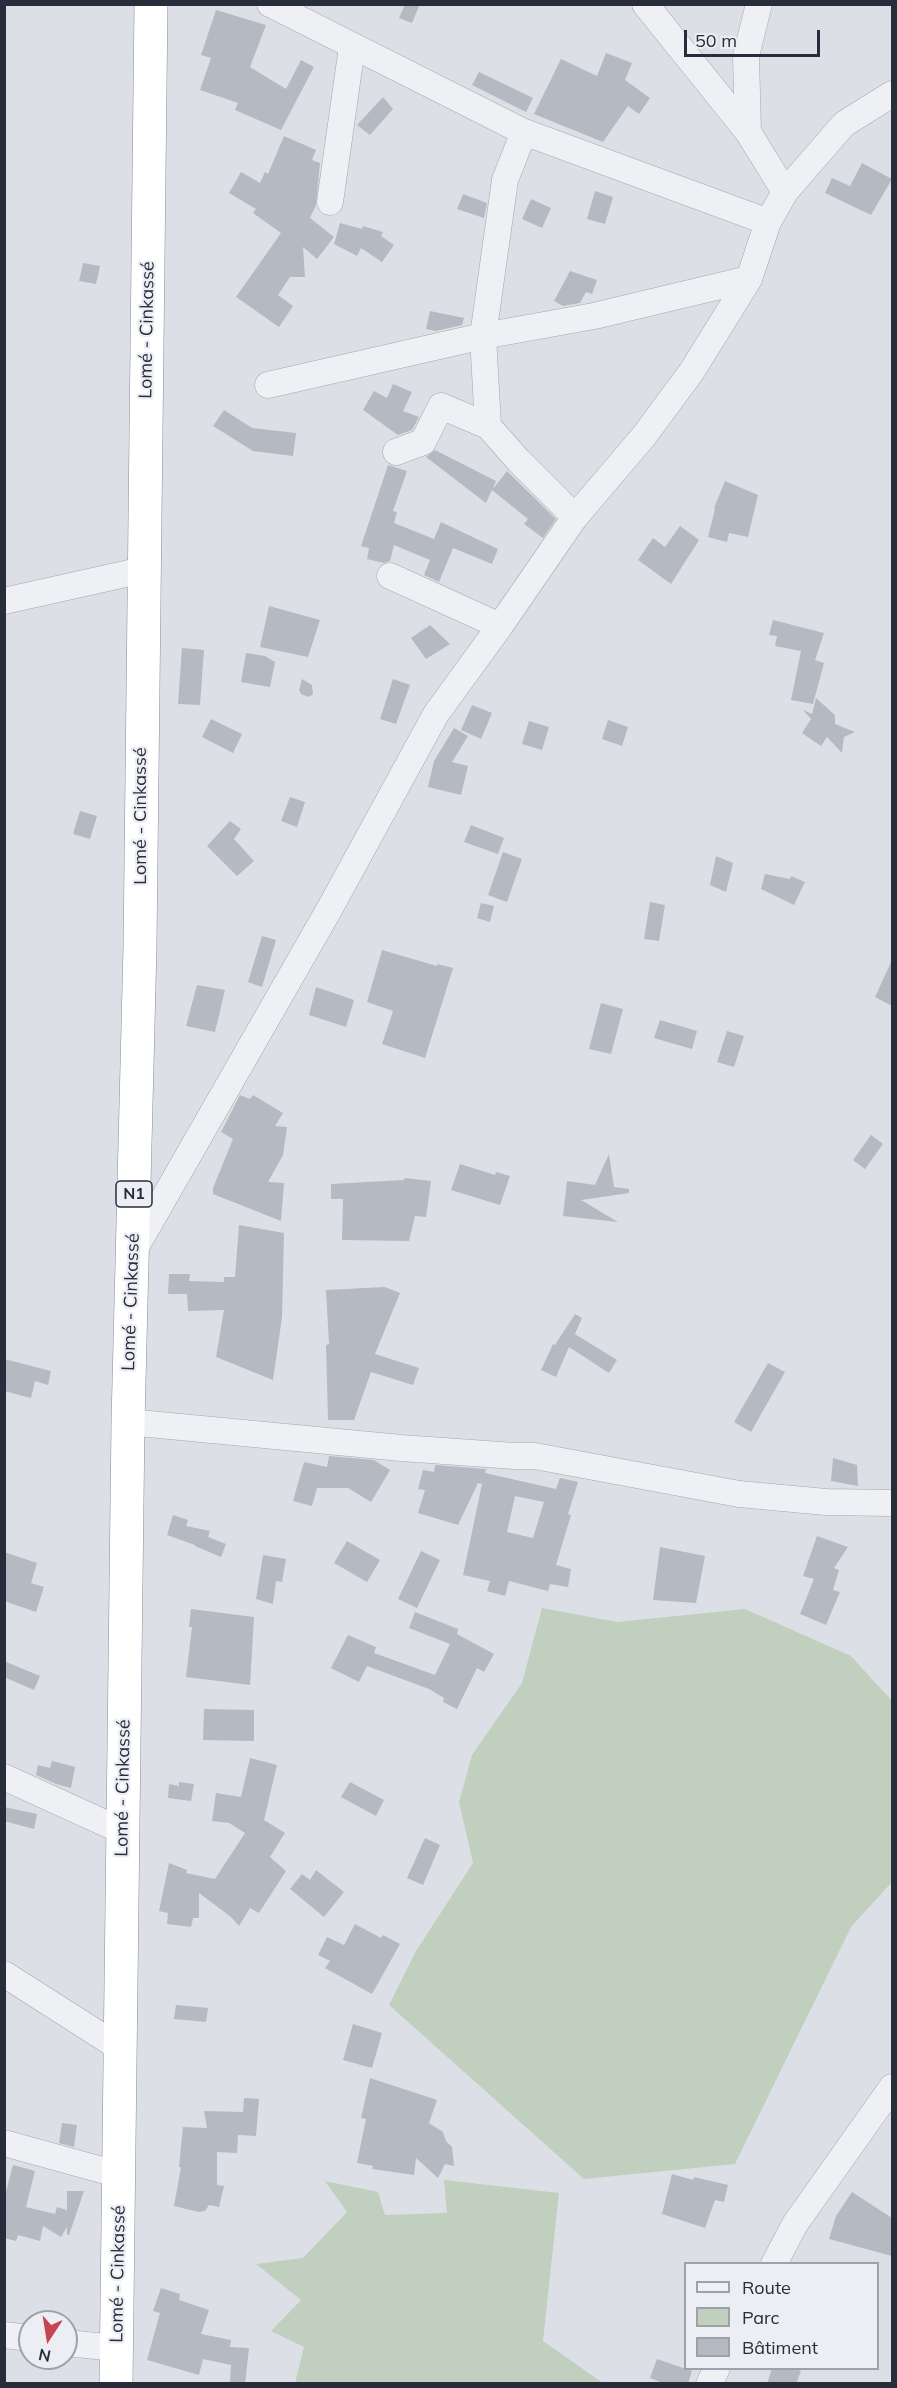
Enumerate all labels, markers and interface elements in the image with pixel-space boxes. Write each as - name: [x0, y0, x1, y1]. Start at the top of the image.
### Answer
- scale bar: [687, 18, 824, 56]
- text: 50 m: [695, 29, 737, 52]
- street label: Lomé - Cinkassé: [135, 261, 159, 399]
- street label: Lomé - Cinkassé: [130, 747, 152, 885]
- road number: N1: [116, 1181, 152, 1207]
- street label: Lomé - Cinkassé: [118, 1233, 144, 1371]
- street label: Lomé - Cinkassé: [111, 1719, 135, 1857]
- street label: Lomé - Cinkassé: [106, 2205, 130, 2343]
- legend: [684, 2262, 879, 2370]
- text: Route: [742, 2276, 791, 2299]
- text: Parc: [742, 2306, 779, 2329]
- north arrow: [18, 2310, 78, 2370]
- text: Bâtiment: [742, 2336, 818, 2359]
- text: N: [37, 2345, 53, 2367]

